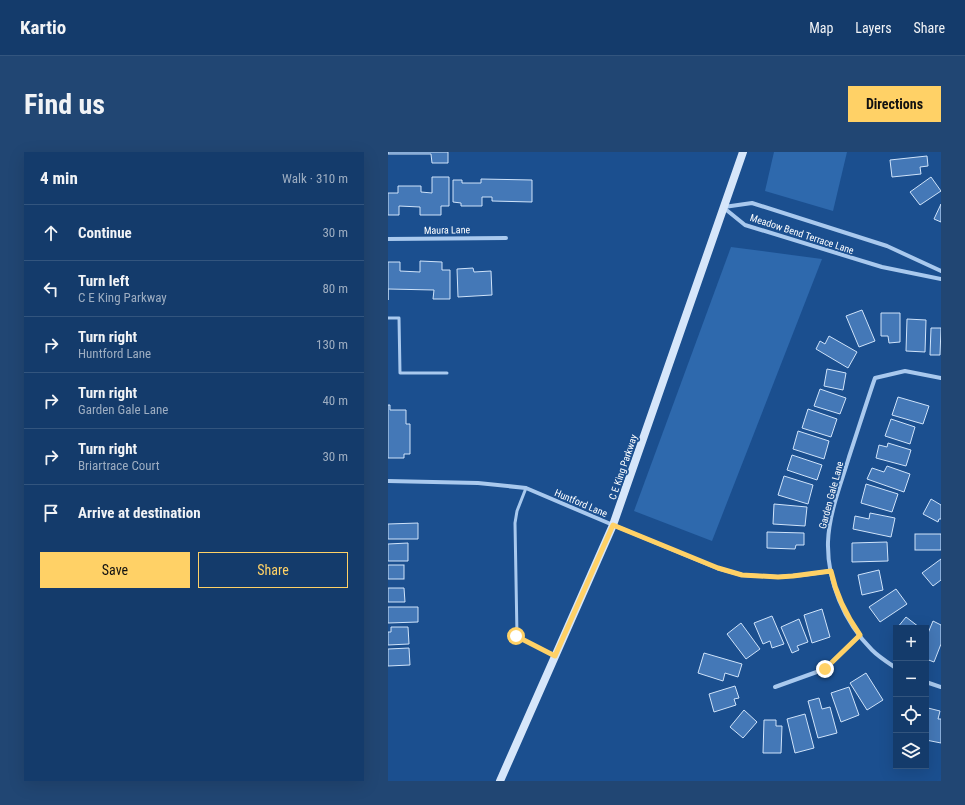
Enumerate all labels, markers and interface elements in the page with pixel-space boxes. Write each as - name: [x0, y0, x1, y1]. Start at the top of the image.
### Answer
- text: Kartio: [20, 16, 66, 39]
- text: Map: [809, 20, 833, 36]
- text: Layers: [855, 20, 892, 36]
- text: Share: [914, 20, 945, 36]
- button: Directions: [848, 86, 941, 122]
- text: Find us: [24, 88, 105, 121]
- text: 4 min: [40, 168, 78, 188]
- text: Walk · 310 m: [282, 171, 348, 186]
- street label: Meadow Bend Terrace Lane: [749, 212, 856, 256]
- icon: ahead: [40, 222, 62, 244]
- text: Continue: [78, 224, 132, 242]
- street label: Maura Lane: [424, 224, 470, 236]
- text: 30 m: [322, 225, 348, 240]
- text: Turn left: [78, 272, 129, 290]
- icon: left: [40, 278, 62, 300]
- text: 80 m: [322, 281, 348, 296]
- text: C E King Parkway: [78, 290, 167, 305]
- text: Turn right: [78, 328, 137, 346]
- icon: right: [40, 334, 62, 356]
- text: 130 m: [316, 337, 348, 352]
- text: Huntford Lane: [78, 346, 151, 361]
- text: Turn right: [78, 384, 137, 402]
- icon: right: [40, 390, 62, 412]
- text: 40 m: [322, 393, 348, 408]
- text: Garden Gale Lane: [78, 402, 168, 417]
- street label: C E King Parkway: [607, 433, 639, 501]
- text: Turn right: [78, 440, 137, 458]
- icon: right: [40, 446, 62, 468]
- text: 30 m: [322, 449, 348, 464]
- text: Briartrace Court: [78, 458, 160, 473]
- street label: Garden Gale Lane: [817, 460, 845, 530]
- street label: Huntford Lane: [553, 487, 609, 519]
- icon: arrive: [40, 502, 62, 524]
- text: Arrive at destination: [78, 504, 201, 522]
- button: Save: [40, 552, 190, 588]
- button: Share: [198, 552, 348, 588]
- map controls: [893, 625, 929, 769]
- button: +: [893, 625, 929, 661]
- route start: [507, 627, 525, 645]
- route end: [816, 660, 834, 678]
- button: −: [893, 661, 929, 697]
- button: locate: [893, 697, 929, 733]
- button: layers: [893, 733, 929, 769]

